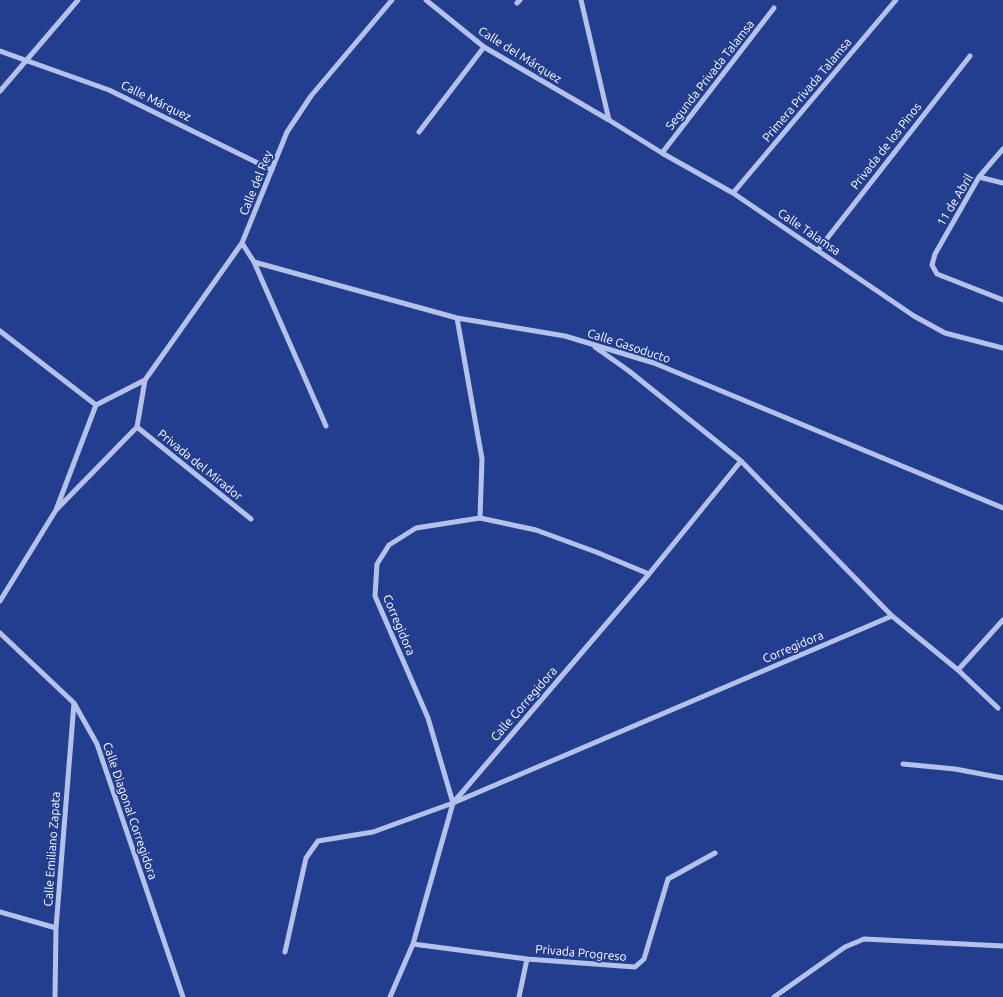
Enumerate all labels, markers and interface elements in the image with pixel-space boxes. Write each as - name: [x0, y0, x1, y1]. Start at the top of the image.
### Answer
- street label: Segunda Privada Talamsa: [663, 17, 757, 133]
- street label: Calle del Márquez: [476, 23, 564, 87]
- street label: Primera Privada Talamsa: [759, 35, 855, 145]
- street label: Calle Márquez: [119, 78, 193, 124]
- street label: Privada de los Pinos: [848, 100, 924, 192]
- street label: Calle del Rey: [236, 149, 276, 217]
- street label: 11 de Abril: [934, 171, 976, 229]
- street label: Calle Talamsa: [775, 206, 843, 258]
- street label: Calle Gasoducto: [586, 326, 672, 366]
- street label: Privada del Mirador: [155, 426, 245, 504]
- street label: Corregidora: [380, 592, 418, 658]
- street label: Corregidora: [760, 628, 826, 666]
- street label: Calle Corregidora: [488, 664, 560, 744]
- street label: Calle Diagonal Corregidora: [100, 740, 160, 882]
- street label: Calle Emiliano Zapata: [41, 791, 63, 907]
- street label: Privada Progreso: [535, 942, 627, 964]

